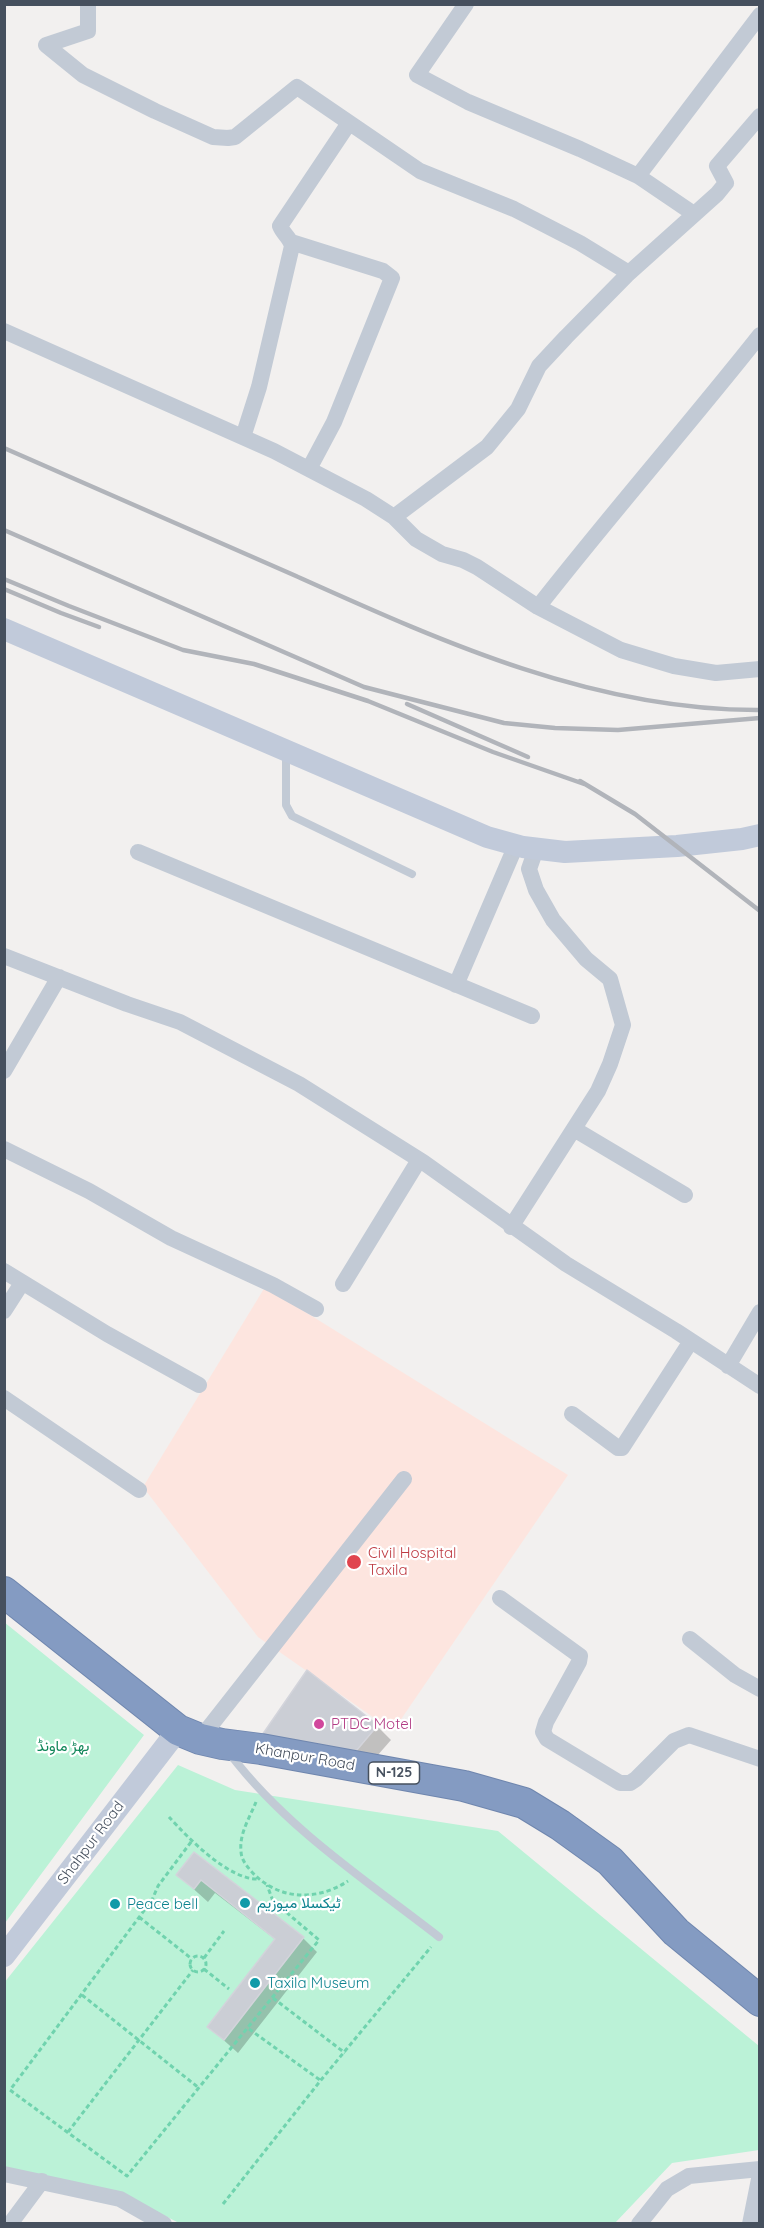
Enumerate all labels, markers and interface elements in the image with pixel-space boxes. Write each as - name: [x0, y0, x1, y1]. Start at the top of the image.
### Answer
- place label: Civil Hospital Taxila: [368, 1544, 457, 1579]
- marker: Civil Hospital Taxila: [345, 1553, 363, 1571]
- place label: PTDC Motel: [331, 1715, 412, 1733]
- marker: PTDC Motel: [312, 1717, 326, 1731]
- park label: بھڑ ماونڈ: [37, 1737, 89, 1755]
- street label: Khanpur Road: [254, 1739, 356, 1775]
- road number: N-125: [368, 1762, 420, 1784]
- street label: Shahpur Road: [54, 1798, 128, 1888]
- place label: ٹیکسلا میوزیم: [257, 1894, 341, 1912]
- place label: Peace bell: [127, 1895, 198, 1913]
- marker: ٹیکسلا میوزیم: [238, 1896, 252, 1910]
- marker: Peace bell: [108, 1897, 122, 1911]
- place label: Taxila Museum: [267, 1974, 369, 1992]
- marker: Taxila Museum: [248, 1976, 262, 1990]

